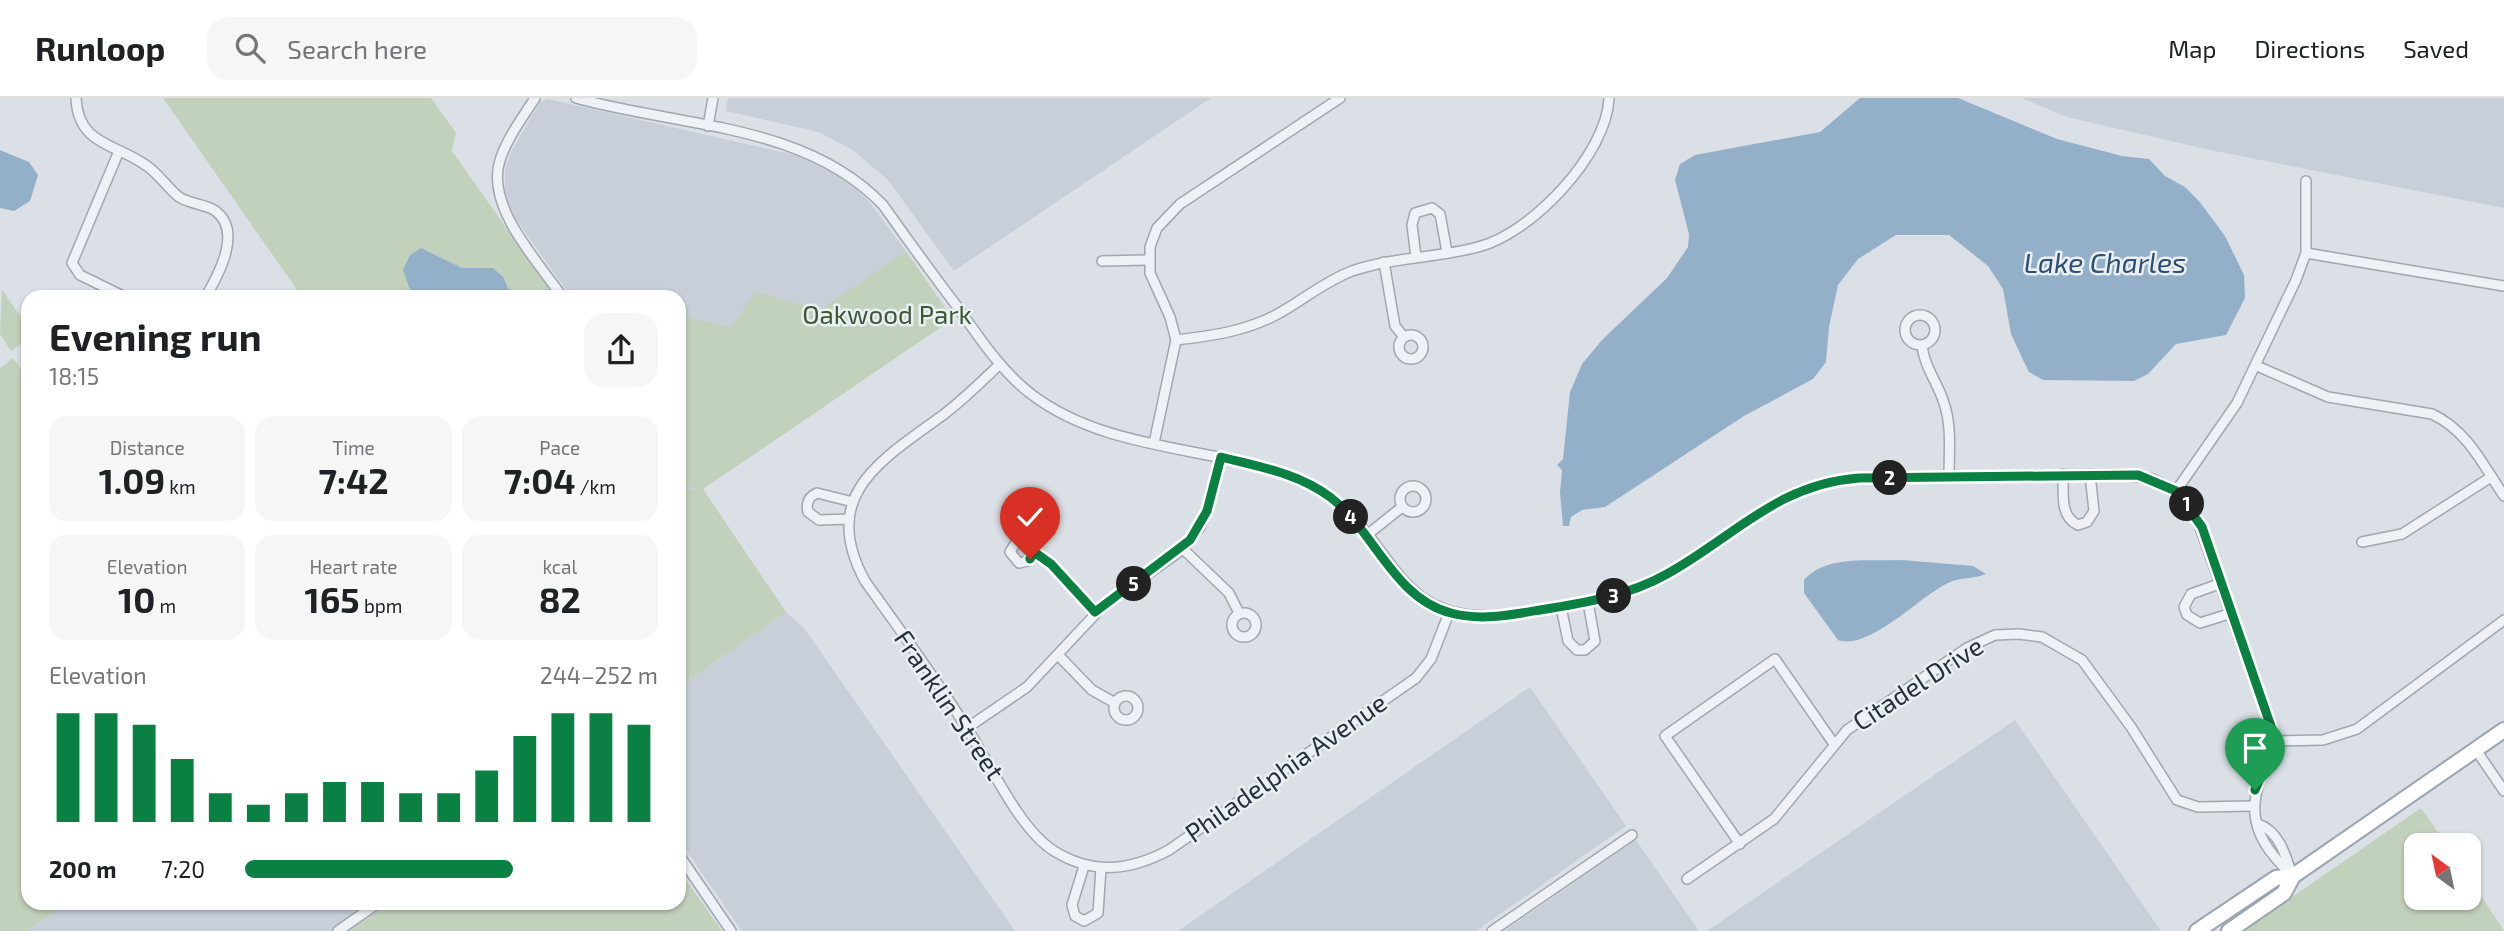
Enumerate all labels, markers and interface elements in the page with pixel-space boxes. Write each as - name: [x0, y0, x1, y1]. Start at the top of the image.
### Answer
- search box: [207, 17, 697, 80]
- text: Runloop: [35, 28, 165, 68]
- icon: search: [231, 29, 269, 67]
- text: Search here: [287, 33, 427, 64]
- text: Map: [2168, 34, 2216, 63]
- text: Directions: [2254, 34, 2365, 63]
- text: Saved: [2403, 34, 2469, 63]
- water label: Lake Charles: [2024, 245, 2186, 279]
- park label: Oakwood Park: [802, 298, 972, 329]
- text: Evening run: [49, 313, 262, 359]
- button: share: [584, 313, 658, 387]
- text: 18:15: [49, 362, 99, 390]
- text: Distance: [110, 436, 185, 459]
- text: Time: [332, 436, 375, 459]
- text: Pace: [539, 436, 580, 459]
- text: 1.09: [99, 459, 165, 501]
- text: 7:42: [318, 459, 389, 501]
- text: 7:04: [504, 459, 576, 501]
- pin: 2: [1872, 460, 1908, 496]
- text: 2: [1884, 466, 1895, 489]
- text: km: [165, 475, 196, 498]
- text: /km: [576, 475, 616, 498]
- pin: 1: [2170, 486, 2204, 522]
- pin: [1000, 487, 1060, 559]
- text: 1: [2182, 492, 2191, 515]
- icon: check: [1011, 498, 1049, 536]
- pin: 4: [1334, 500, 1368, 534]
- text: 4: [1344, 505, 1357, 528]
- text: Elevation: [107, 555, 187, 578]
- text: Heart rate: [310, 555, 397, 578]
- text: kcal: [542, 555, 577, 578]
- pin: 5: [1116, 566, 1152, 602]
- text: 5: [1128, 572, 1139, 595]
- text: 10: [118, 578, 155, 620]
- text: 165: [305, 578, 360, 620]
- text: 82: [539, 578, 581, 620]
- pin: 3: [1596, 578, 1632, 614]
- text: 3: [1608, 584, 1619, 607]
- text: m: [155, 594, 176, 617]
- text: bpm: [360, 594, 402, 617]
- street label: Franklin Street: [889, 623, 1012, 785]
- street label: Citadel Drive: [1846, 629, 1988, 736]
- text: Elevation: [49, 661, 147, 689]
- text: 244–252 m: [540, 661, 658, 689]
- street label: Philadelphia Avenue: [1178, 686, 1392, 848]
- pin: [2225, 718, 2285, 790]
- icon: arrive: [2236, 729, 2274, 767]
- north arrow: [2404, 833, 2482, 910]
- map controls: [2404, 833, 2481, 910]
- text: 200 m: [49, 855, 117, 883]
- text: 7:20: [161, 855, 205, 883]

